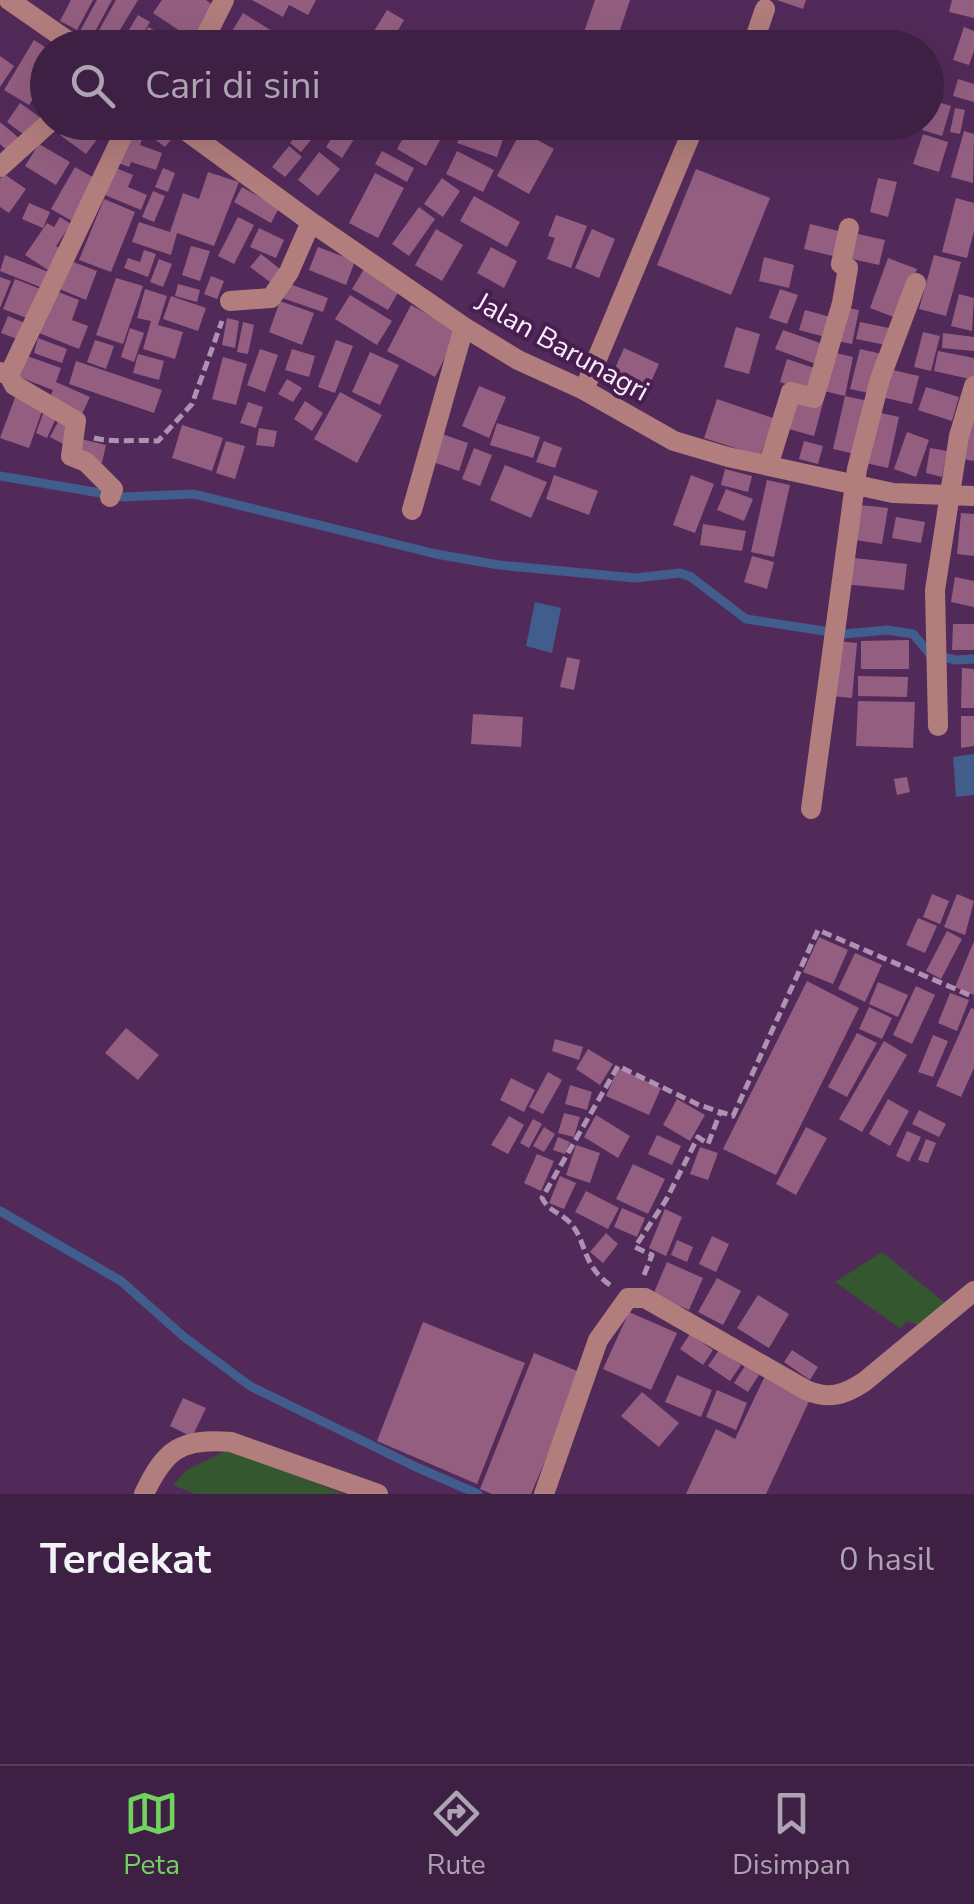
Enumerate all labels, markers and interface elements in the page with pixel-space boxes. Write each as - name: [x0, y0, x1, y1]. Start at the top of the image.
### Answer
- search box: [30, 30, 944, 140]
- icon: search: [65, 58, 120, 113]
- text: Cari di sini: [145, 60, 321, 111]
- street label: Jalan Barunagri: [467, 283, 656, 410]
- text: Terdekat: [40, 1531, 211, 1588]
- text: 0 hasil: [839, 1538, 934, 1581]
- tab: Peta: [123, 1786, 180, 1884]
- tab: Rute: [427, 1786, 486, 1884]
- tab: Disimpan: [732, 1786, 851, 1884]

